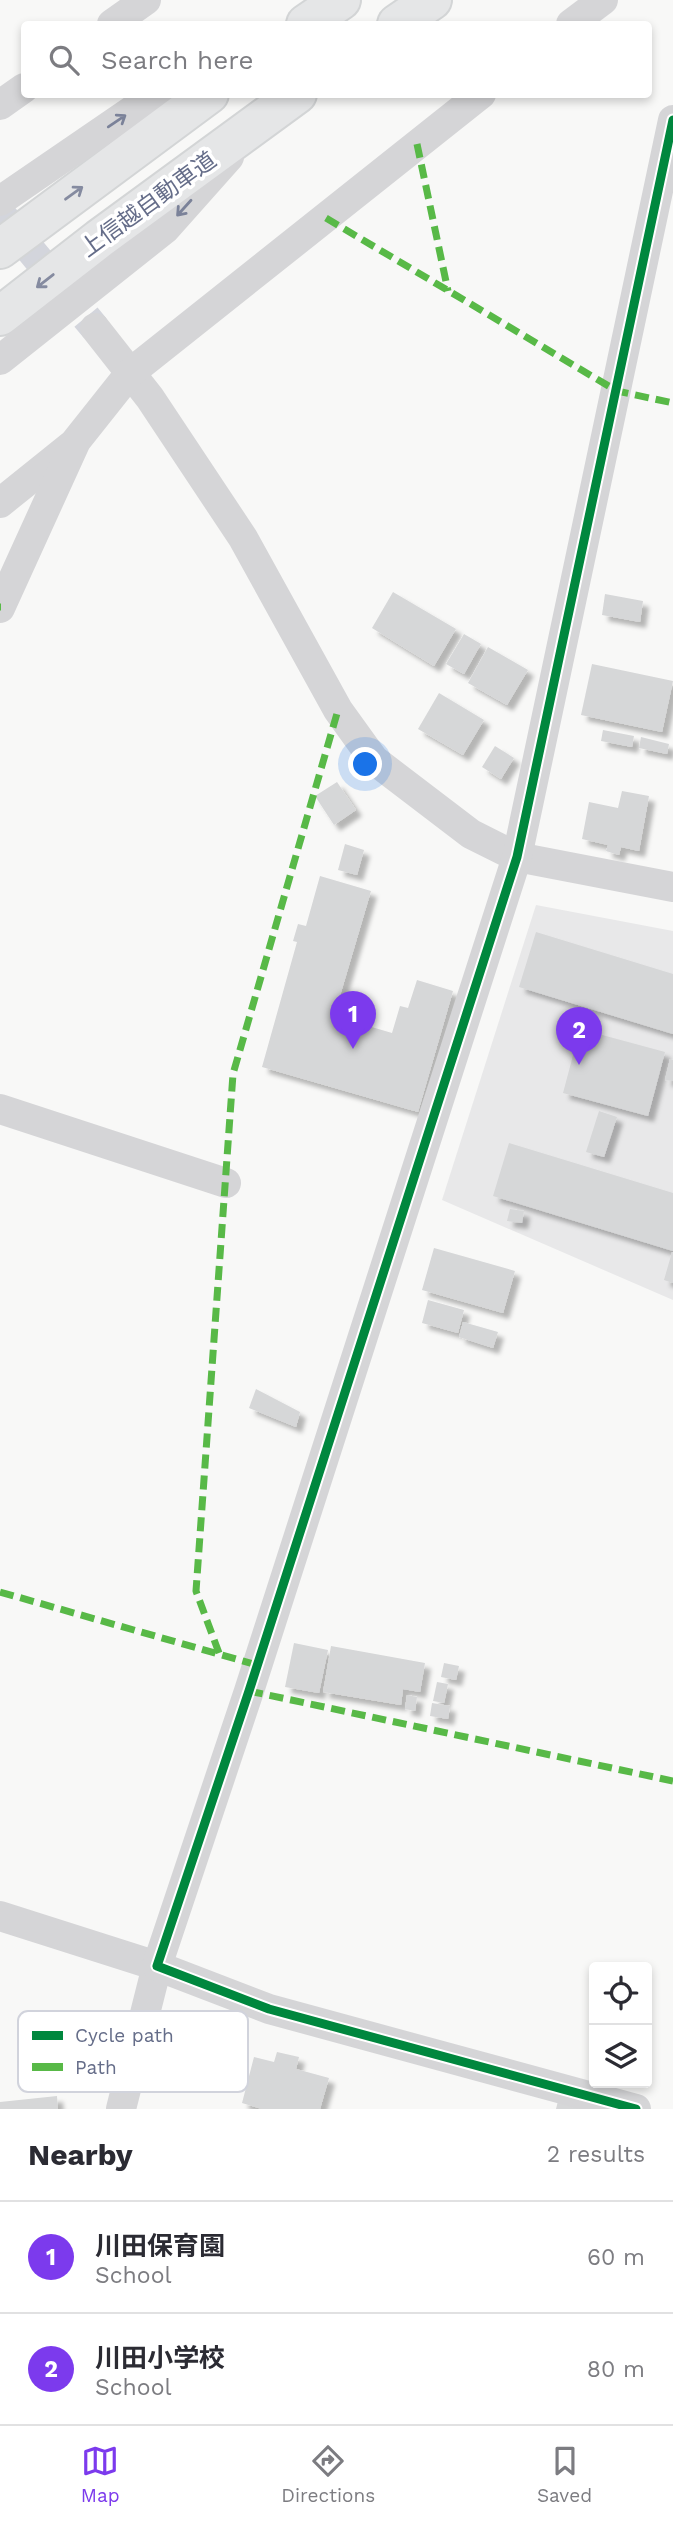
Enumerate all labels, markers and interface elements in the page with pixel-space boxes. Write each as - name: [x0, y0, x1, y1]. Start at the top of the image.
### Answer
- search box: [21, 21, 652, 98]
- icon: search: [45, 41, 83, 79]
- text: Search here: [101, 45, 253, 75]
- one-way arrow: [107, 114, 126, 128]
- street label: 上信越自動車道: [75, 146, 221, 263]
- one-way arrow: [64, 186, 83, 200]
- one-way arrow: [175, 199, 192, 216]
- one-way arrow: [37, 273, 55, 288]
- your location: [348, 747, 382, 781]
- pin: 1: [330, 991, 376, 1049]
- pin: 2: [556, 1007, 602, 1065]
- map controls: [589, 1962, 652, 2088]
- button: locate: [589, 1962, 652, 2025]
- legend: [18, 2011, 248, 2092]
- text: Cycle path: [75, 2024, 174, 2047]
- button: layers: [589, 2025, 652, 2088]
- text: Path: [75, 2056, 117, 2079]
- text: Nearby: [28, 2137, 133, 2172]
- text: 2 results: [547, 2141, 645, 2168]
- text: 川田保育園: [95, 2231, 225, 2261]
- text: 1: [46, 2244, 56, 2271]
- text: 60 m: [587, 2244, 645, 2271]
- text: School: [95, 2262, 172, 2289]
- text: 川田小学校: [95, 2343, 225, 2373]
- text: 2: [44, 2356, 58, 2383]
- text: 80 m: [587, 2356, 645, 2383]
- text: School: [95, 2374, 172, 2401]
- tab: Map: [81, 2442, 120, 2507]
- tab: Directions: [281, 2442, 375, 2507]
- tab: Saved: [537, 2442, 592, 2507]

